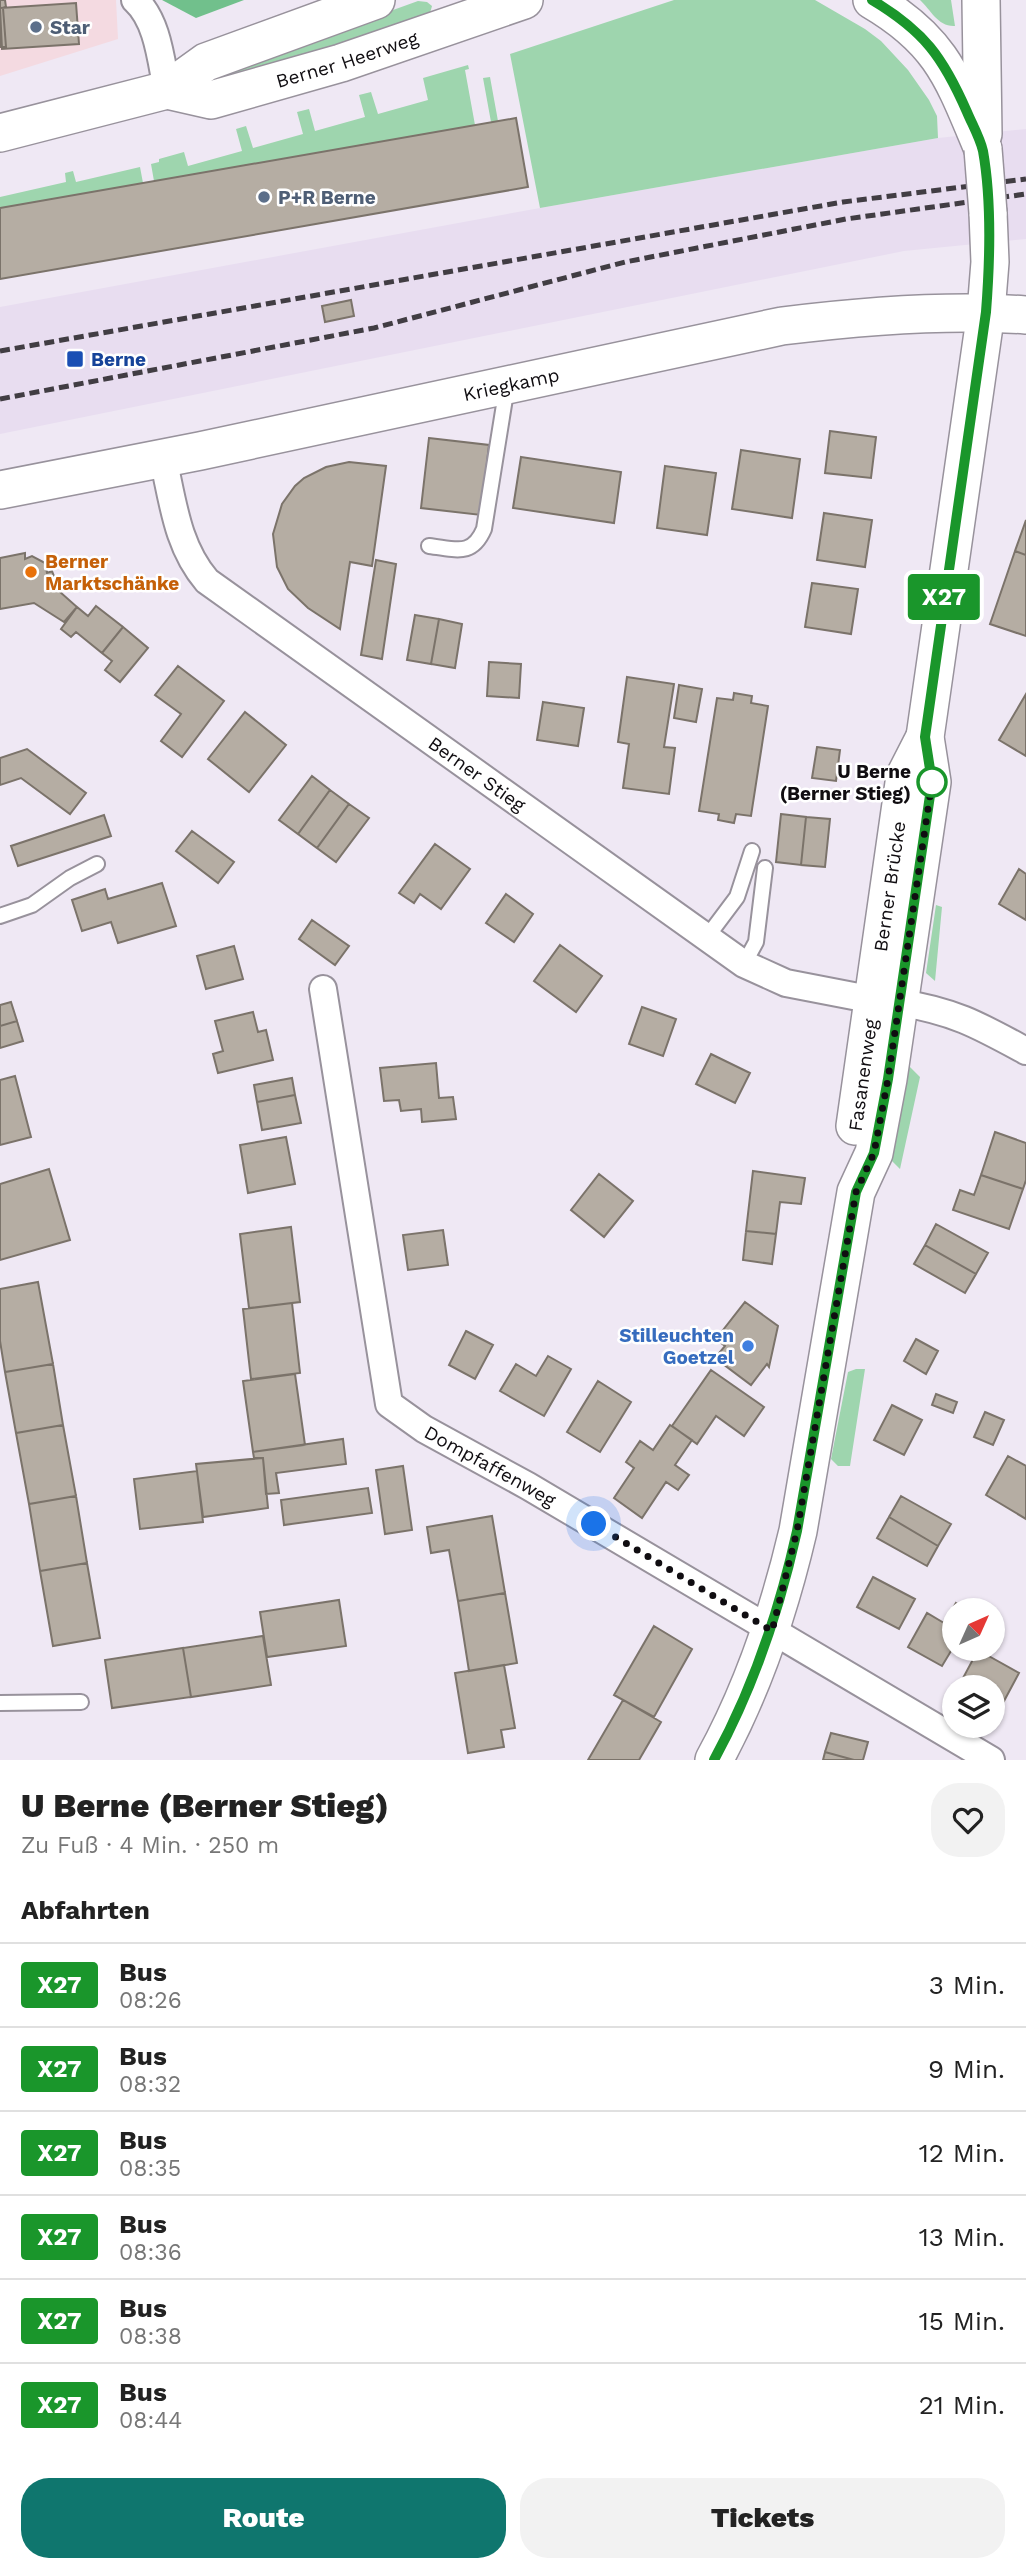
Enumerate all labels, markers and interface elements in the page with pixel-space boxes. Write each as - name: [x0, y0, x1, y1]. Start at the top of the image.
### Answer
- place label: Star: [50, 16, 91, 39]
- marker: Star: [28, 19, 44, 35]
- street label: Berner Heerweg: [273, 26, 422, 92]
- place label: P+R Berne: [278, 186, 376, 209]
- marker: P+R Berne: [256, 189, 272, 205]
- place label: Berne: [91, 348, 146, 371]
- marker: Berne: [65, 349, 85, 369]
- street label: Kriegkamp: [461, 363, 561, 406]
- place label: Berner Marktschänke: [45, 550, 179, 595]
- marker: Berner Marktschänke: [23, 564, 39, 580]
- line badge: X27: [904, 574, 984, 620]
- text: X27: [922, 583, 966, 611]
- street label: Berner Stieg: [424, 731, 531, 817]
- place label: U Berne (Berner Stieg): [780, 760, 911, 805]
- marker: U Berne (Berner Stieg): [917, 767, 947, 797]
- street label: Berner Brücke: [869, 820, 910, 953]
- street label: Fasanenweg: [844, 1017, 882, 1133]
- place label: Stilleuchten Goetzel: [619, 1324, 735, 1369]
- marker: Stilleuchten Goetzel: [740, 1338, 756, 1354]
- street label: Dompfaffenweg: [421, 1420, 561, 1512]
- your location: [576, 1506, 611, 1541]
- north arrow: [942, 1598, 1004, 1661]
- map controls: [942, 1598, 1005, 1738]
- button: layers: [942, 1675, 1005, 1738]
- button: heart: [931, 1783, 1005, 1857]
- text: U Berne (Berner Stieg): [21, 1786, 389, 1825]
- text: Zu Fuß · 4 Min. · 250 m: [21, 1832, 279, 1859]
- text: Abfahrten: [21, 1895, 150, 1925]
- text: Bus: [119, 1957, 167, 1987]
- text: 3 Min.: [929, 1970, 1005, 2000]
- text: X27: [37, 1971, 82, 1999]
- text: 08:26: [119, 1987, 182, 2014]
- text: Bus: [119, 2041, 167, 2071]
- text: 9 Min.: [928, 2054, 1005, 2084]
- text: X27: [37, 2055, 82, 2083]
- text: 08:32: [119, 2071, 181, 2098]
- text: Bus: [119, 2125, 167, 2155]
- text: 12 Min.: [919, 2138, 1005, 2168]
- text: X27: [37, 2139, 82, 2167]
- text: 08:35: [119, 2155, 181, 2182]
- text: Bus: [119, 2209, 167, 2239]
- text: 13 Min.: [919, 2222, 1005, 2252]
- text: X27: [37, 2223, 82, 2251]
- text: 08:36: [119, 2239, 182, 2266]
- text: Bus: [119, 2293, 167, 2323]
- text: 15 Min.: [919, 2306, 1005, 2336]
- text: X27: [37, 2307, 82, 2335]
- text: 08:38: [119, 2323, 182, 2350]
- text: Bus: [119, 2377, 167, 2407]
- text: 21 Min.: [919, 2390, 1005, 2420]
- text: X27: [37, 2391, 82, 2419]
- text: 08:44: [119, 2407, 182, 2434]
- button: Route: [21, 2478, 506, 2558]
- button: Tickets: [520, 2478, 1005, 2558]

